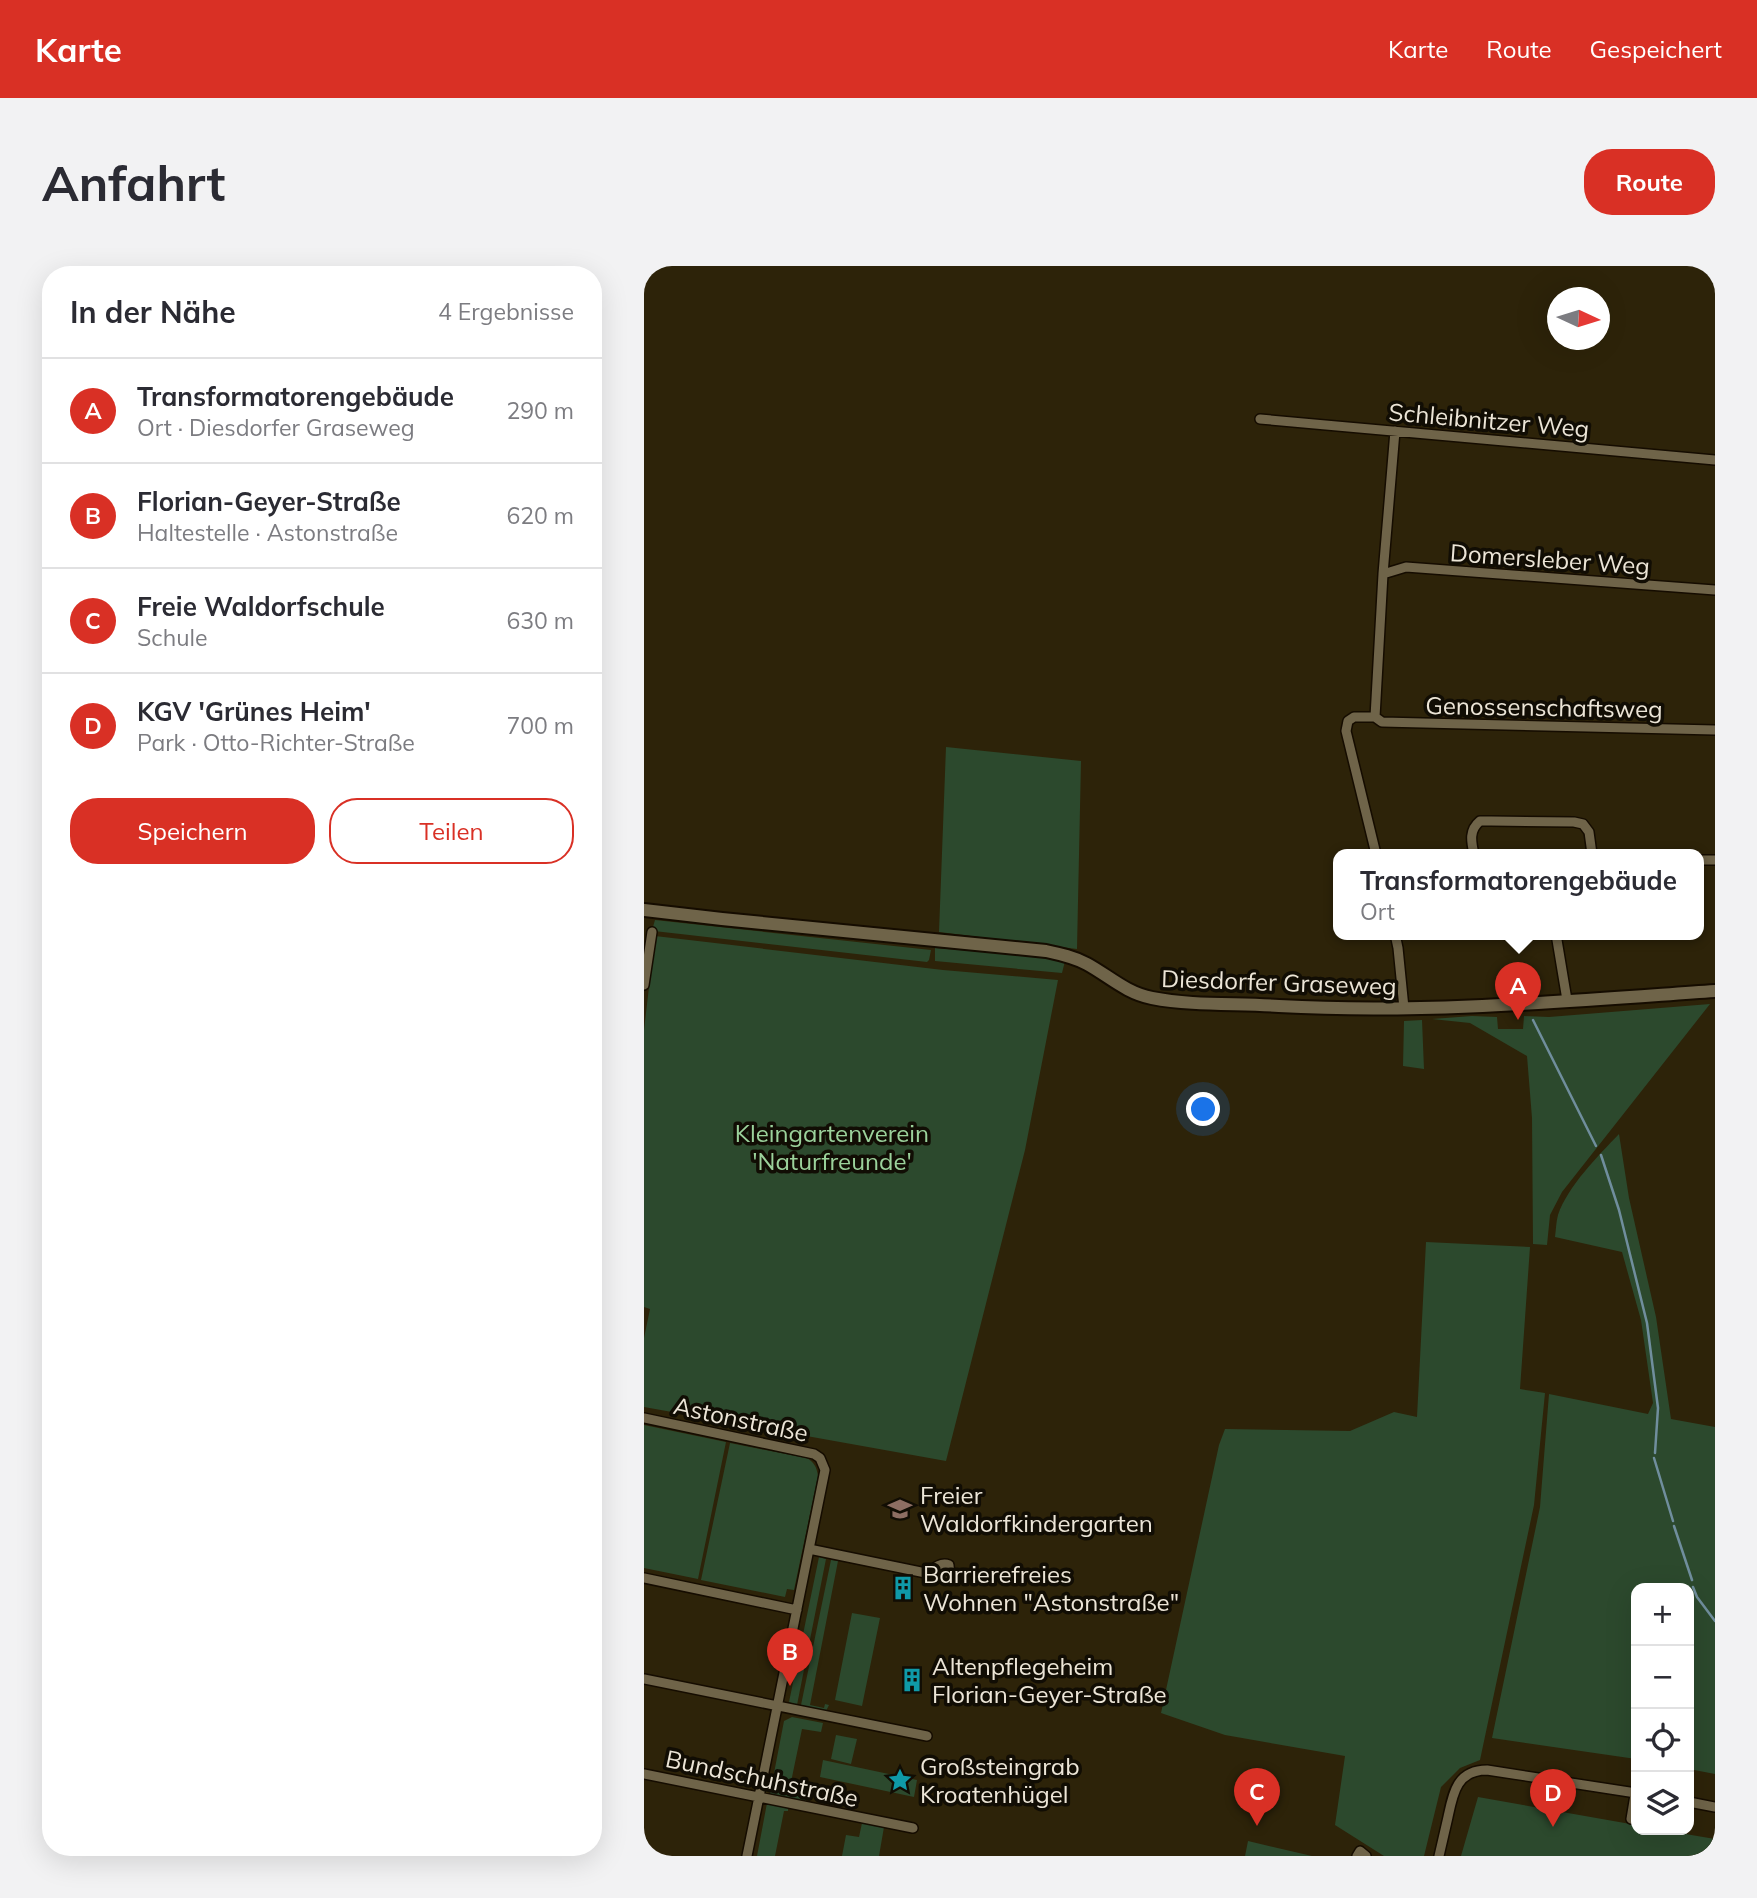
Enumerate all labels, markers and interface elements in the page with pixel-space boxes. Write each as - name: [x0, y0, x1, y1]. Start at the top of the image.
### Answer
- text: Karte: [35, 29, 122, 70]
- text: Karte: [1388, 34, 1448, 64]
- text: Route: [1486, 34, 1552, 64]
- text: Gespeichert: [1590, 34, 1722, 64]
- button: Route: [1584, 149, 1715, 215]
- text: Anfahrt: [42, 152, 225, 213]
- north arrow: [1547, 287, 1610, 350]
- text: In der Nähe: [70, 293, 236, 331]
- text: 4 Ergebnisse: [438, 297, 574, 326]
- text: Transformatorengebäude: [137, 380, 454, 413]
- text: A: [84, 396, 102, 425]
- text: 290 m: [506, 396, 574, 425]
- street label: Schleibnitzer Weg: [1388, 396, 1590, 444]
- text: Ort · Diesdorfer Graseweg: [137, 413, 415, 442]
- text: Florian-Geyer-Straße: [137, 485, 401, 518]
- text: B: [85, 501, 101, 530]
- text: 620 m: [506, 501, 574, 530]
- text: Haltestelle · Astonstraße: [137, 518, 398, 547]
- street label: Domersleber Weg: [1449, 537, 1651, 581]
- text: Freie Waldorfschule: [137, 590, 385, 623]
- text: C: [85, 606, 101, 635]
- text: 630 m: [506, 606, 574, 635]
- text: Schule: [137, 623, 207, 652]
- street label: Genossenschaftsweg: [1425, 690, 1663, 724]
- text: KGV 'Grünes Heim': [137, 695, 371, 728]
- text: D: [84, 711, 102, 740]
- text: 700 m: [506, 711, 574, 740]
- text: Park · Otto-Richter-Straße: [137, 728, 415, 757]
- button: Speichern: [70, 798, 315, 864]
- button: Teilen: [329, 798, 574, 864]
- popup: [1333, 849, 1704, 940]
- text: Transformatorengebäude: [1360, 864, 1677, 897]
- text: Ort: [1360, 897, 1395, 926]
- pin: A: [1495, 962, 1541, 1020]
- street label: Diesdorfer Graseweg: [1161, 963, 1397, 1001]
- your location: [1186, 1092, 1220, 1126]
- park label: Kleingartenverein 'Naturfreunde': [735, 1118, 929, 1176]
- street label: Astonstraße: [671, 1390, 811, 1448]
- place label: Freier Waldorfkindergarten: [920, 1480, 1153, 1538]
- school or university icon: Freier Waldorfkindergarten: [886, 1495, 914, 1523]
- place label: Barrierefreies Wohnen "Astonstraße": [923, 1559, 1179, 1617]
- building icon: Barrierefreies Wohnen "Astonstraße": [889, 1574, 917, 1602]
- map controls: [1631, 1583, 1694, 1835]
- button: +: [1631, 1583, 1694, 1646]
- pin: B: [767, 1628, 813, 1686]
- button: −: [1631, 1646, 1694, 1709]
- place label: Altenpflegeheim Florian-Geyer-Straße: [932, 1651, 1167, 1709]
- building icon: Altenpflegeheim Florian-Geyer-Straße: [898, 1666, 926, 1694]
- button: locate: [1631, 1709, 1694, 1772]
- street label: Bundschuhstraße: [663, 1743, 861, 1813]
- place label: Großsteingrab Kroatenhügel: [920, 1751, 1080, 1809]
- place icon: Großsteingrab Kroatenhügel: [886, 1766, 914, 1794]
- pin: C: [1234, 1768, 1280, 1826]
- pin: D: [1530, 1769, 1576, 1827]
- button: layers: [1631, 1772, 1694, 1835]

